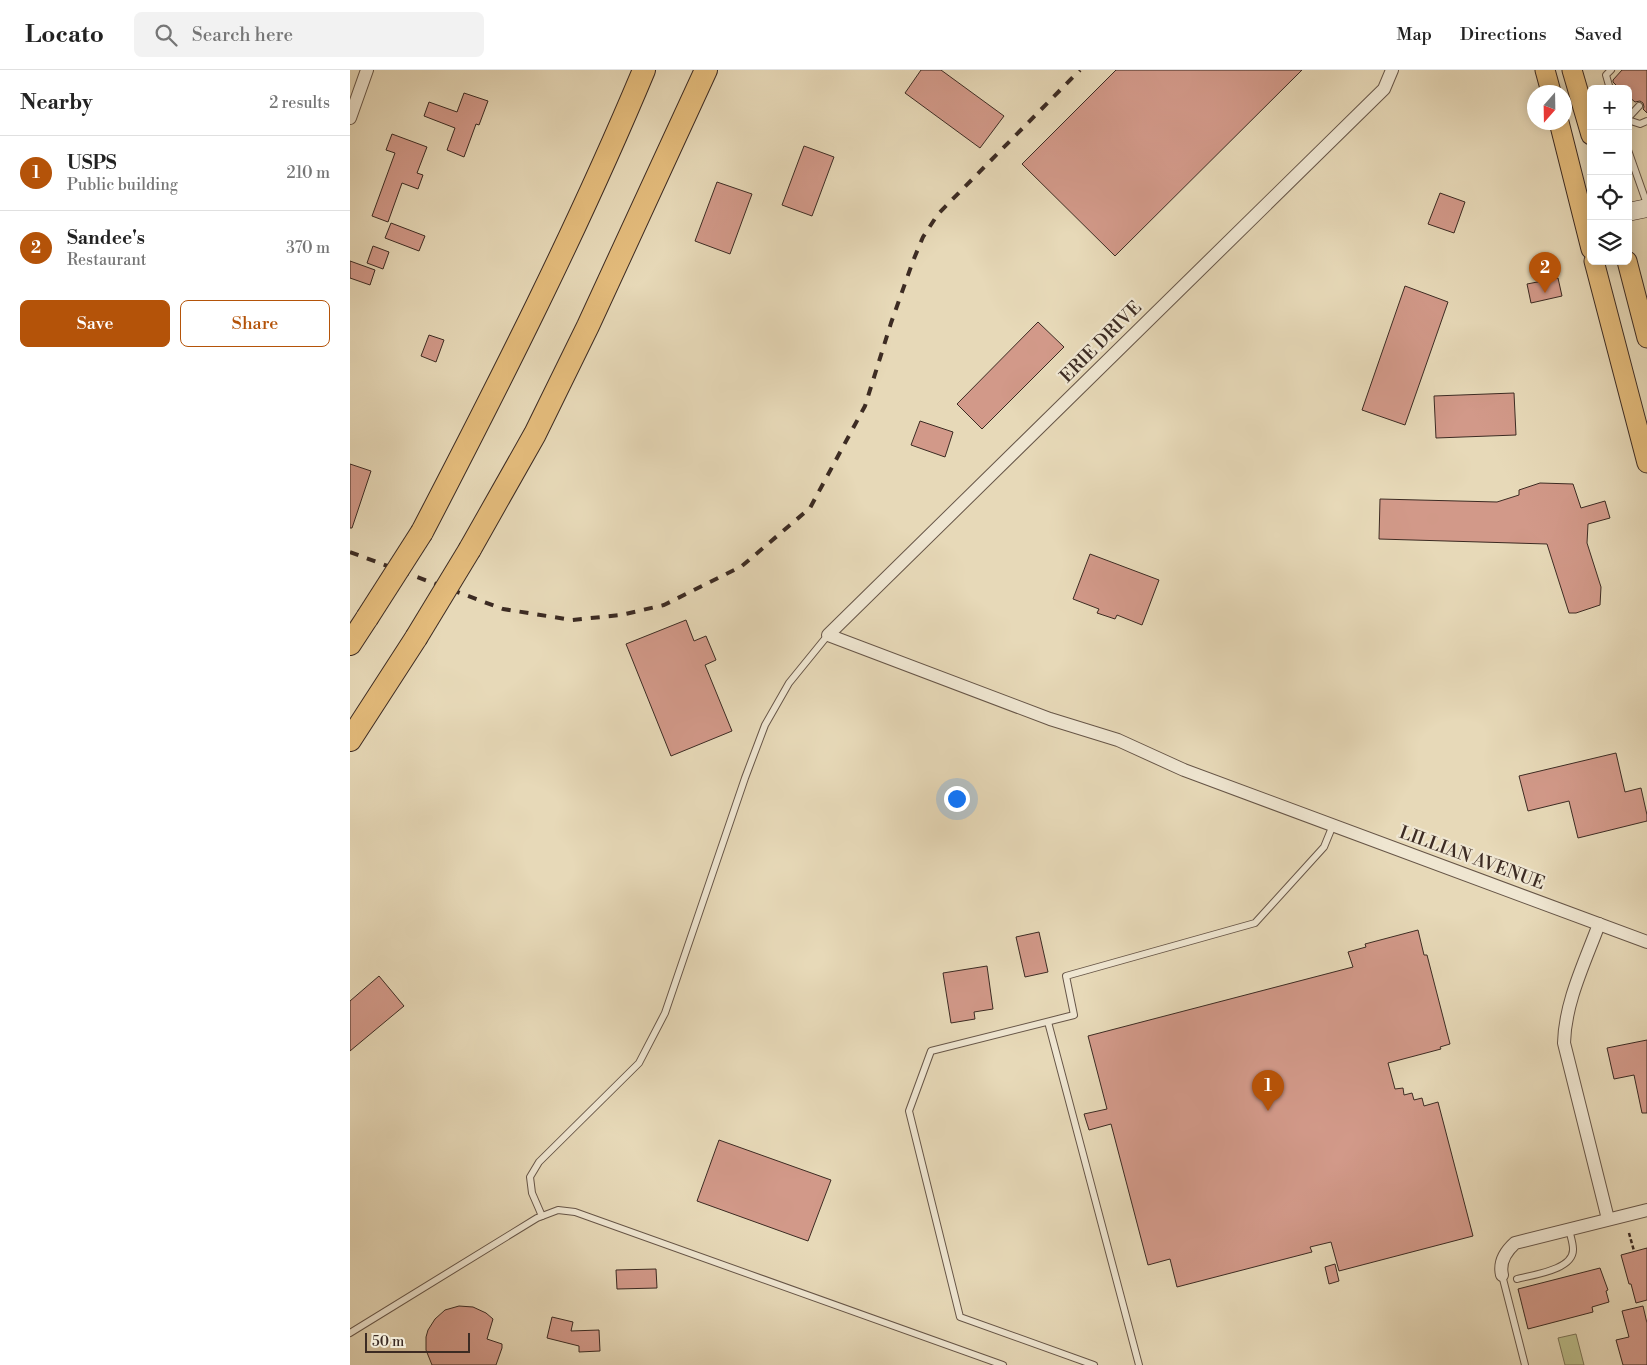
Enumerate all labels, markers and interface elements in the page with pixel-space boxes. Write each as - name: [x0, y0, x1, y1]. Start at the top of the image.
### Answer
- search box: [134, 12, 484, 57]
- text: Locato: [25, 20, 104, 50]
- icon: search: [152, 21, 180, 49]
- text: Search here: [192, 23, 293, 47]
- text: Map: [1396, 23, 1432, 46]
- text: Directions: [1460, 23, 1547, 46]
- text: Saved: [1575, 23, 1622, 46]
- north arrow: [1527, 85, 1572, 130]
- map controls: [1587, 85, 1632, 265]
- button: +: [1587, 85, 1632, 130]
- text: Nearby: [20, 90, 93, 116]
- text: 2 results: [269, 93, 330, 113]
- button: −: [1587, 130, 1632, 175]
- text: USPS: [67, 151, 117, 175]
- text: 1: [32, 163, 40, 183]
- text: 210 m: [286, 163, 330, 183]
- text: Public building: [67, 175, 178, 195]
- button: locate: [1587, 175, 1632, 220]
- button: layers: [1587, 220, 1632, 265]
- text: Sandee's: [67, 226, 145, 250]
- text: 2: [31, 238, 41, 258]
- text: 370 m: [286, 238, 330, 258]
- text: Restaurant: [67, 250, 146, 270]
- pin: 2: [1529, 252, 1561, 293]
- street label: ERIE DRIVE: [1055, 296, 1147, 388]
- button: Save: [20, 300, 170, 347]
- button: Share: [180, 300, 330, 347]
- your location: [944, 786, 970, 812]
- street label: LILLIAN AVENUE: [1396, 821, 1548, 895]
- pin: 1: [1252, 1070, 1284, 1111]
- scale bar: [365, 1330, 470, 1353]
- text: 50 m: [372, 1333, 404, 1351]

